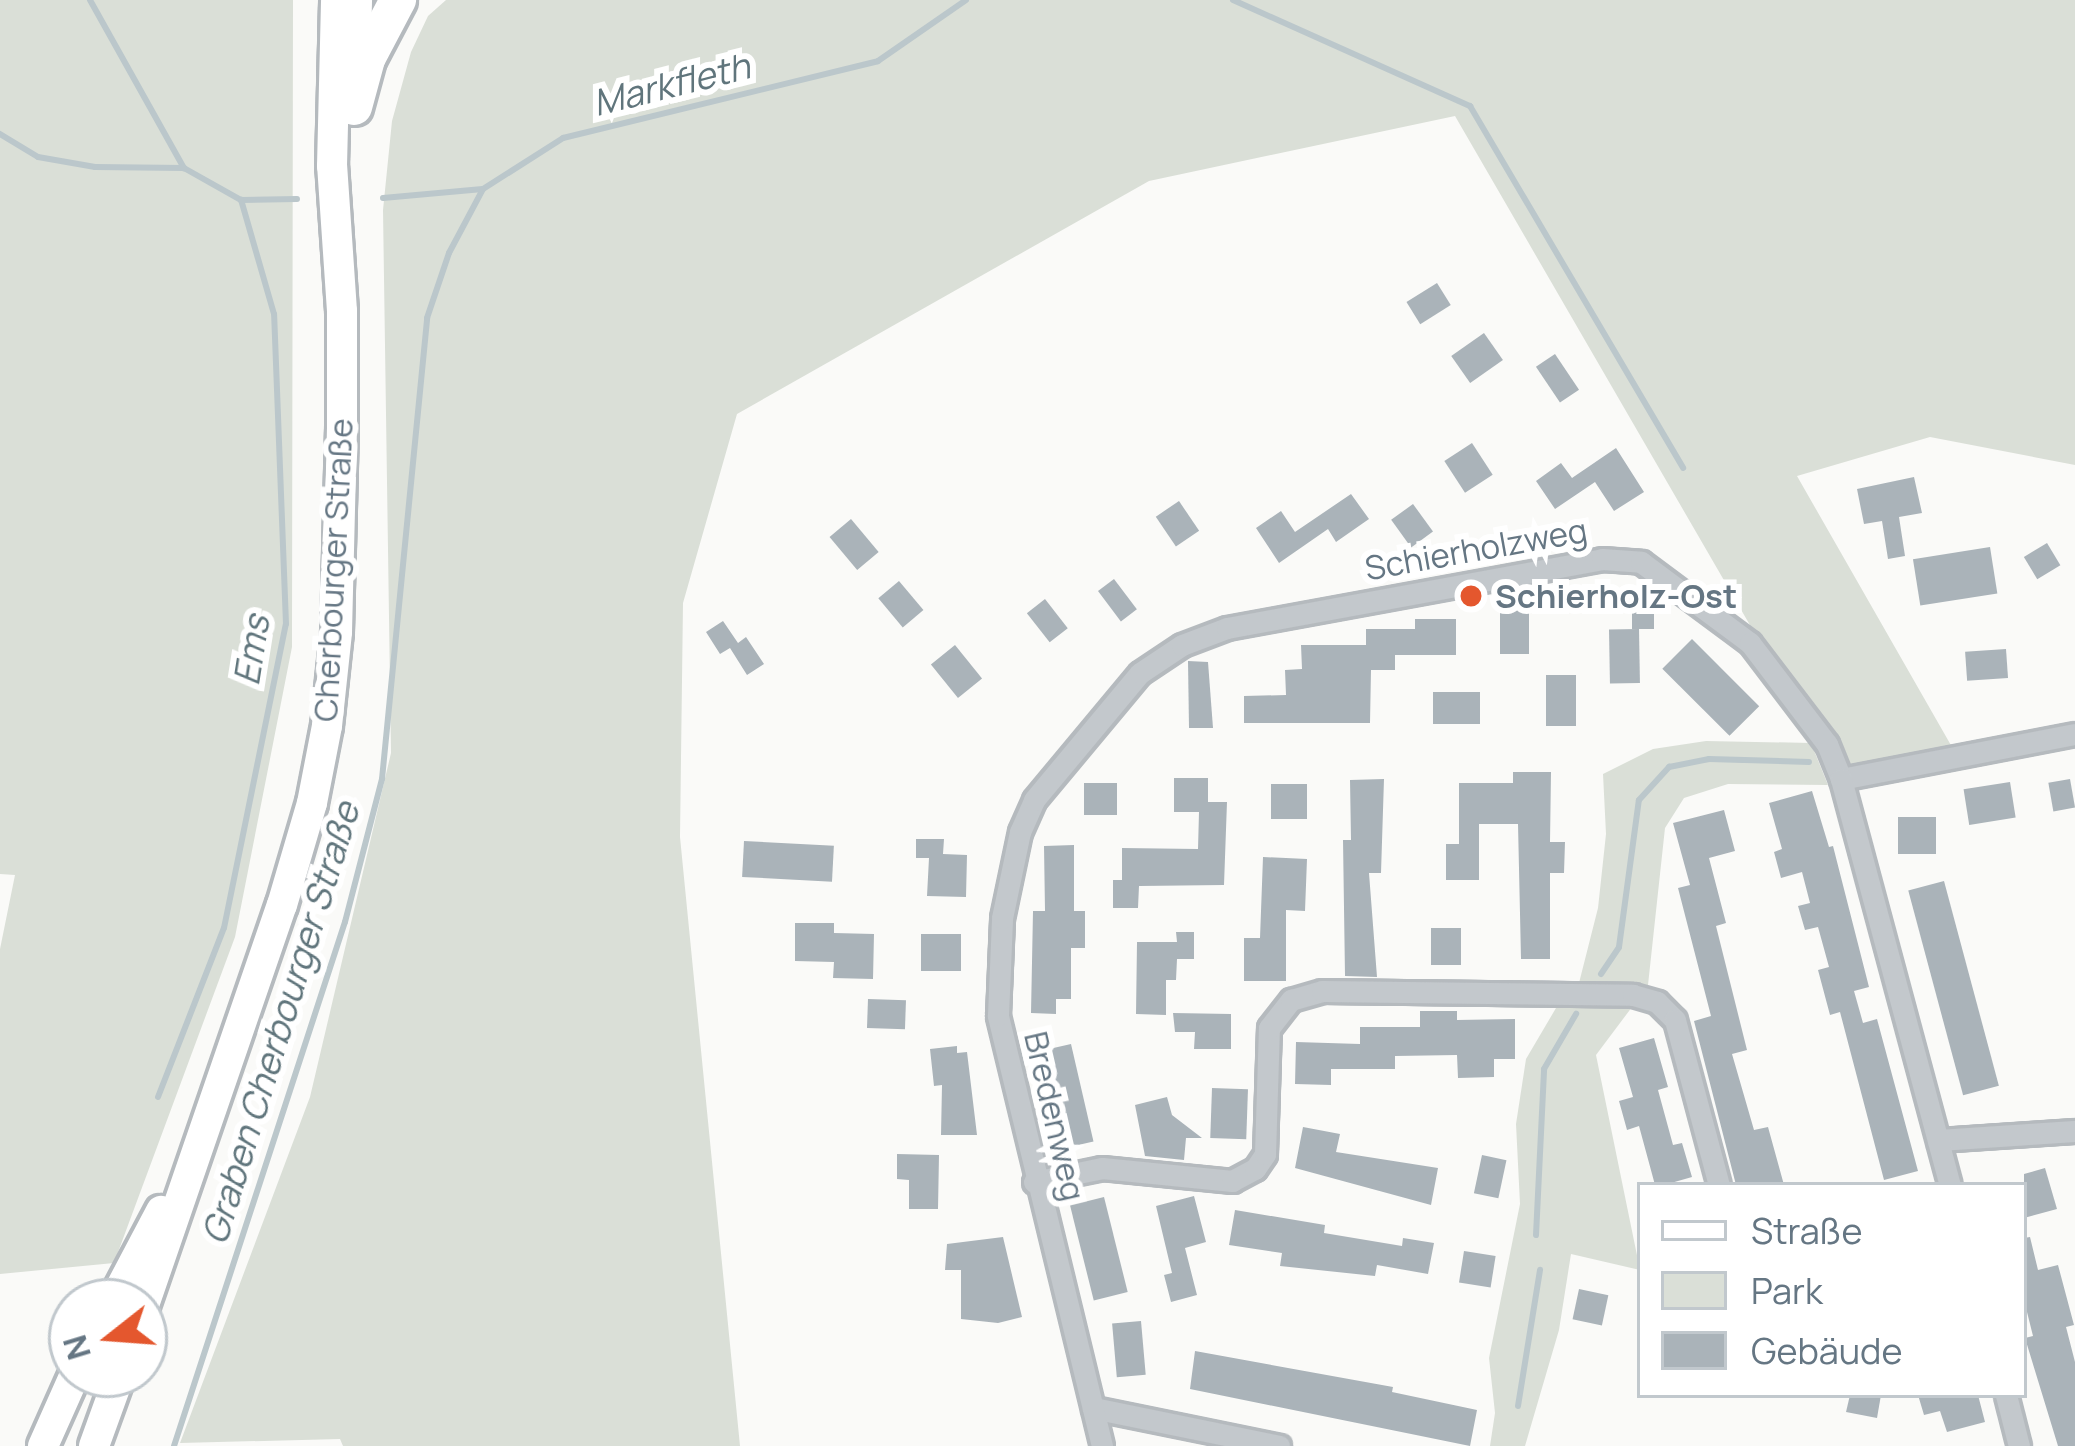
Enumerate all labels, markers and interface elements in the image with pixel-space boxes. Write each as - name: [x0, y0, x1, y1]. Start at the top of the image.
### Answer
- water label: Markfleth: [588, 44, 754, 124]
- street label: Cherbourger Straße: [305, 417, 361, 723]
- street label: Schierholzweg: [1362, 510, 1590, 588]
- place label: Schierholz-Ost: [1495, 576, 1737, 616]
- marker: Schierholz-Ost: [1458, 583, 1484, 609]
- water label: Ems: [224, 612, 278, 688]
- water label: Graben Cherbourger Straße: [192, 797, 368, 1249]
- street label: Bredenweg: [1016, 1027, 1094, 1205]
- legend: [1637, 1182, 2027, 1398]
- text: Straße: [1751, 1206, 1862, 1255]
- text: Park: [1751, 1266, 1823, 1315]
- north arrow: [48, 1278, 168, 1398]
- text: Gebäude: [1751, 1326, 1903, 1375]
- text: N: [51, 1330, 101, 1366]

